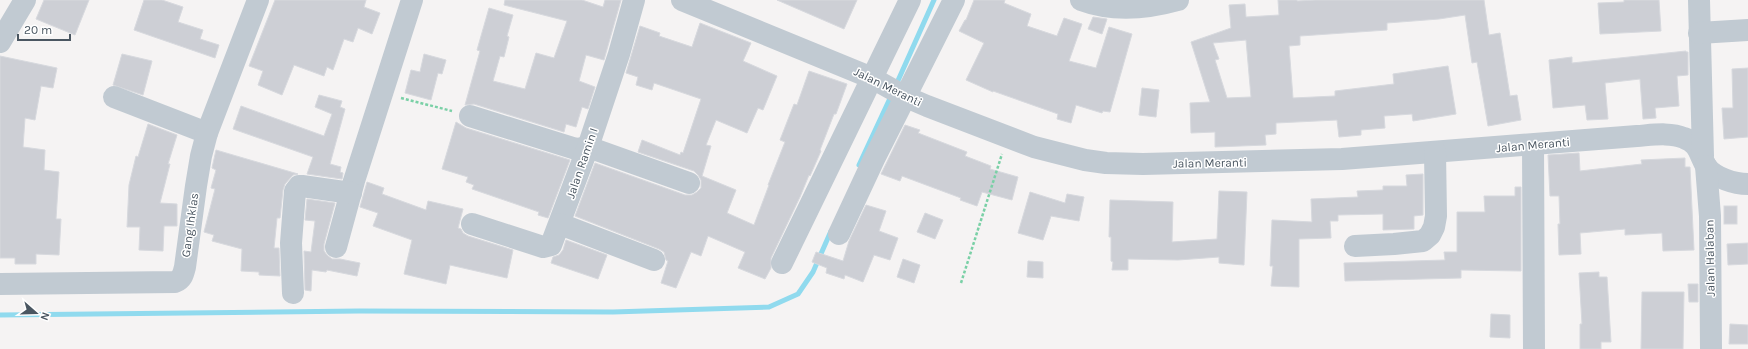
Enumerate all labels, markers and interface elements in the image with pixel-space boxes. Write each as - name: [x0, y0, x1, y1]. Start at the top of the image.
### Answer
- scale bar: [18, 16, 70, 42]
- text: 20 m: [24, 23, 52, 37]
- street label: Jalan Meranti: [852, 64, 924, 110]
- street label: Jalan Ramin I: [563, 126, 601, 200]
- street label: Jalan Meranti: [1495, 135, 1571, 155]
- street label: Jalan Meranti: [1173, 155, 1247, 171]
- street label: Gang Ihklas: [179, 192, 201, 258]
- street label: Jalan Halaban: [1702, 219, 1718, 297]
- north arrow: [16, 293, 56, 333]
- text: N: [37, 310, 52, 322]

